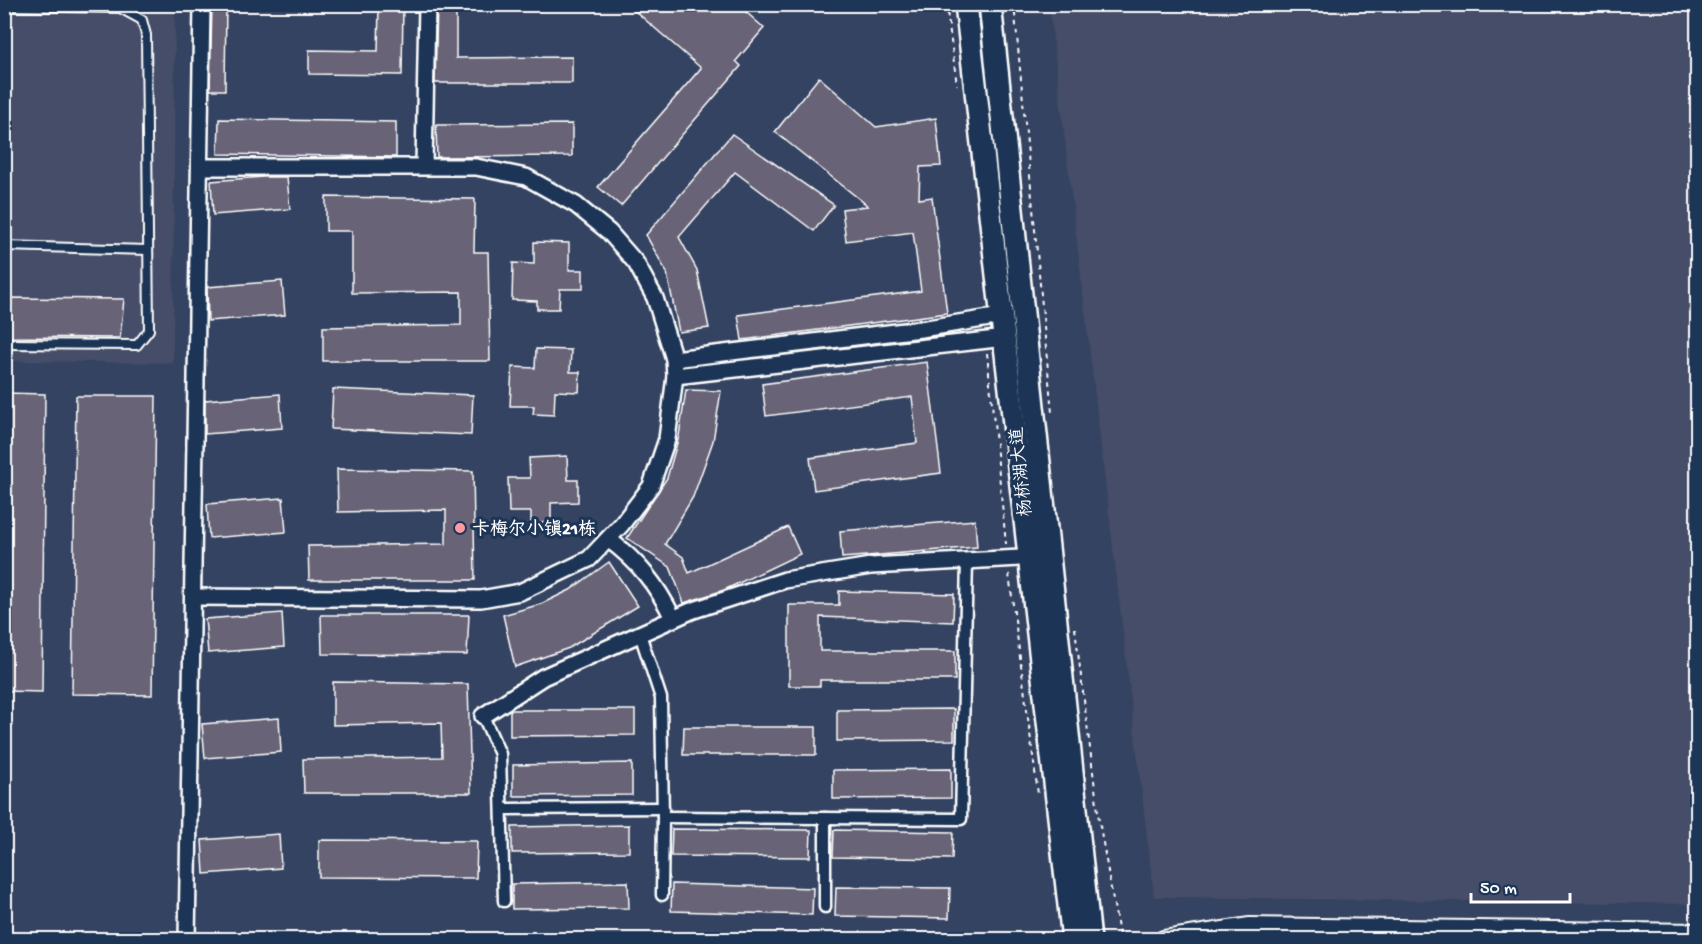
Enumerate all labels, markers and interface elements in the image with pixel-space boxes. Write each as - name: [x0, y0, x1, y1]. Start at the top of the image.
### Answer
- street label: 杨桥湖大道: [1006, 426, 1038, 518]
- place label: 卡梅尔小镇21栋: [472, 519, 596, 541]
- marker: 卡梅尔小镇21栋: [453, 521, 467, 535]
- scale bar: [1471, 866, 1570, 904]
- text: 50 m: [1480, 879, 1517, 900]

